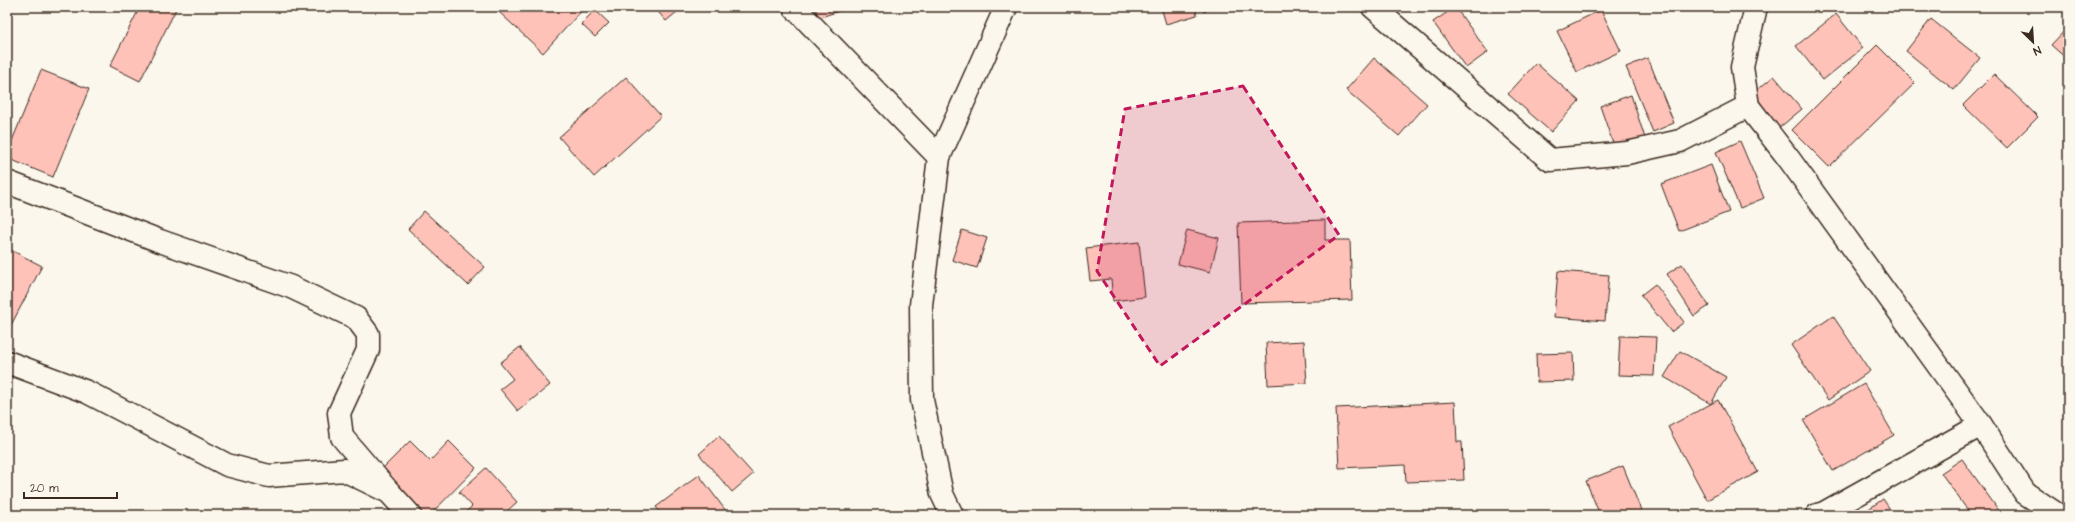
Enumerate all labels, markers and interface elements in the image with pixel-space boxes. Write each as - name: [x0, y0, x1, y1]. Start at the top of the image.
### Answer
- north arrow: [2013, 22, 2053, 62]
- text: N: [2031, 42, 2043, 59]
- scale bar: [24, 474, 117, 500]
- text: 20 m: [30, 480, 59, 497]

